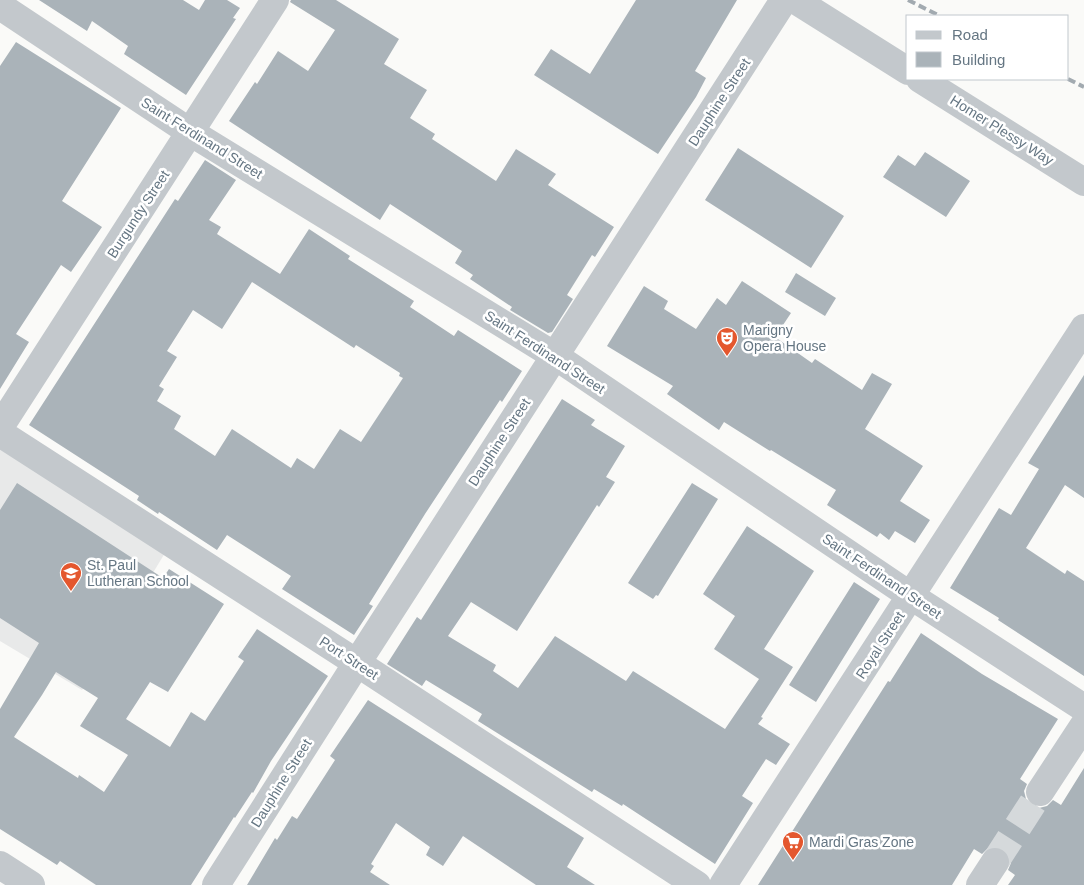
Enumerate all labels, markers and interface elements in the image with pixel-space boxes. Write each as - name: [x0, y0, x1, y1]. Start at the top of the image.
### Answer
- legend: [906, 15, 1069, 80]
- text: Road: [952, 26, 988, 43]
- text: Building: [952, 51, 1005, 68]
- street label: Dauphine Street: [685, 55, 753, 149]
- street label: Homer Plessy Way: [948, 92, 1056, 168]
- street label: Saint Ferdinand Street: [138, 94, 266, 182]
- street label: Burgundy Street: [104, 167, 172, 261]
- street label: Saint Ferdinand Street: [482, 307, 608, 397]
- place label: Marigny Opera House: [743, 322, 826, 354]
- theatre icon: Marigny Opera House: [715, 326, 739, 357]
- street label: Dauphine Street: [465, 395, 533, 489]
- street label: Saint Ferdinand Street: [819, 530, 945, 622]
- place label: St. Paul Lutheran School: [87, 557, 189, 589]
- school or university icon: St. Paul Lutheran School: [59, 561, 83, 592]
- street label: Royal Street: [852, 608, 908, 682]
- street label: Port Street: [317, 633, 382, 683]
- street label: Dauphine Street: [247, 736, 315, 830]
- supermarket icon: Mardi Gras Zone: [781, 830, 805, 861]
- place label: Mardi Gras Zone: [809, 834, 914, 850]

